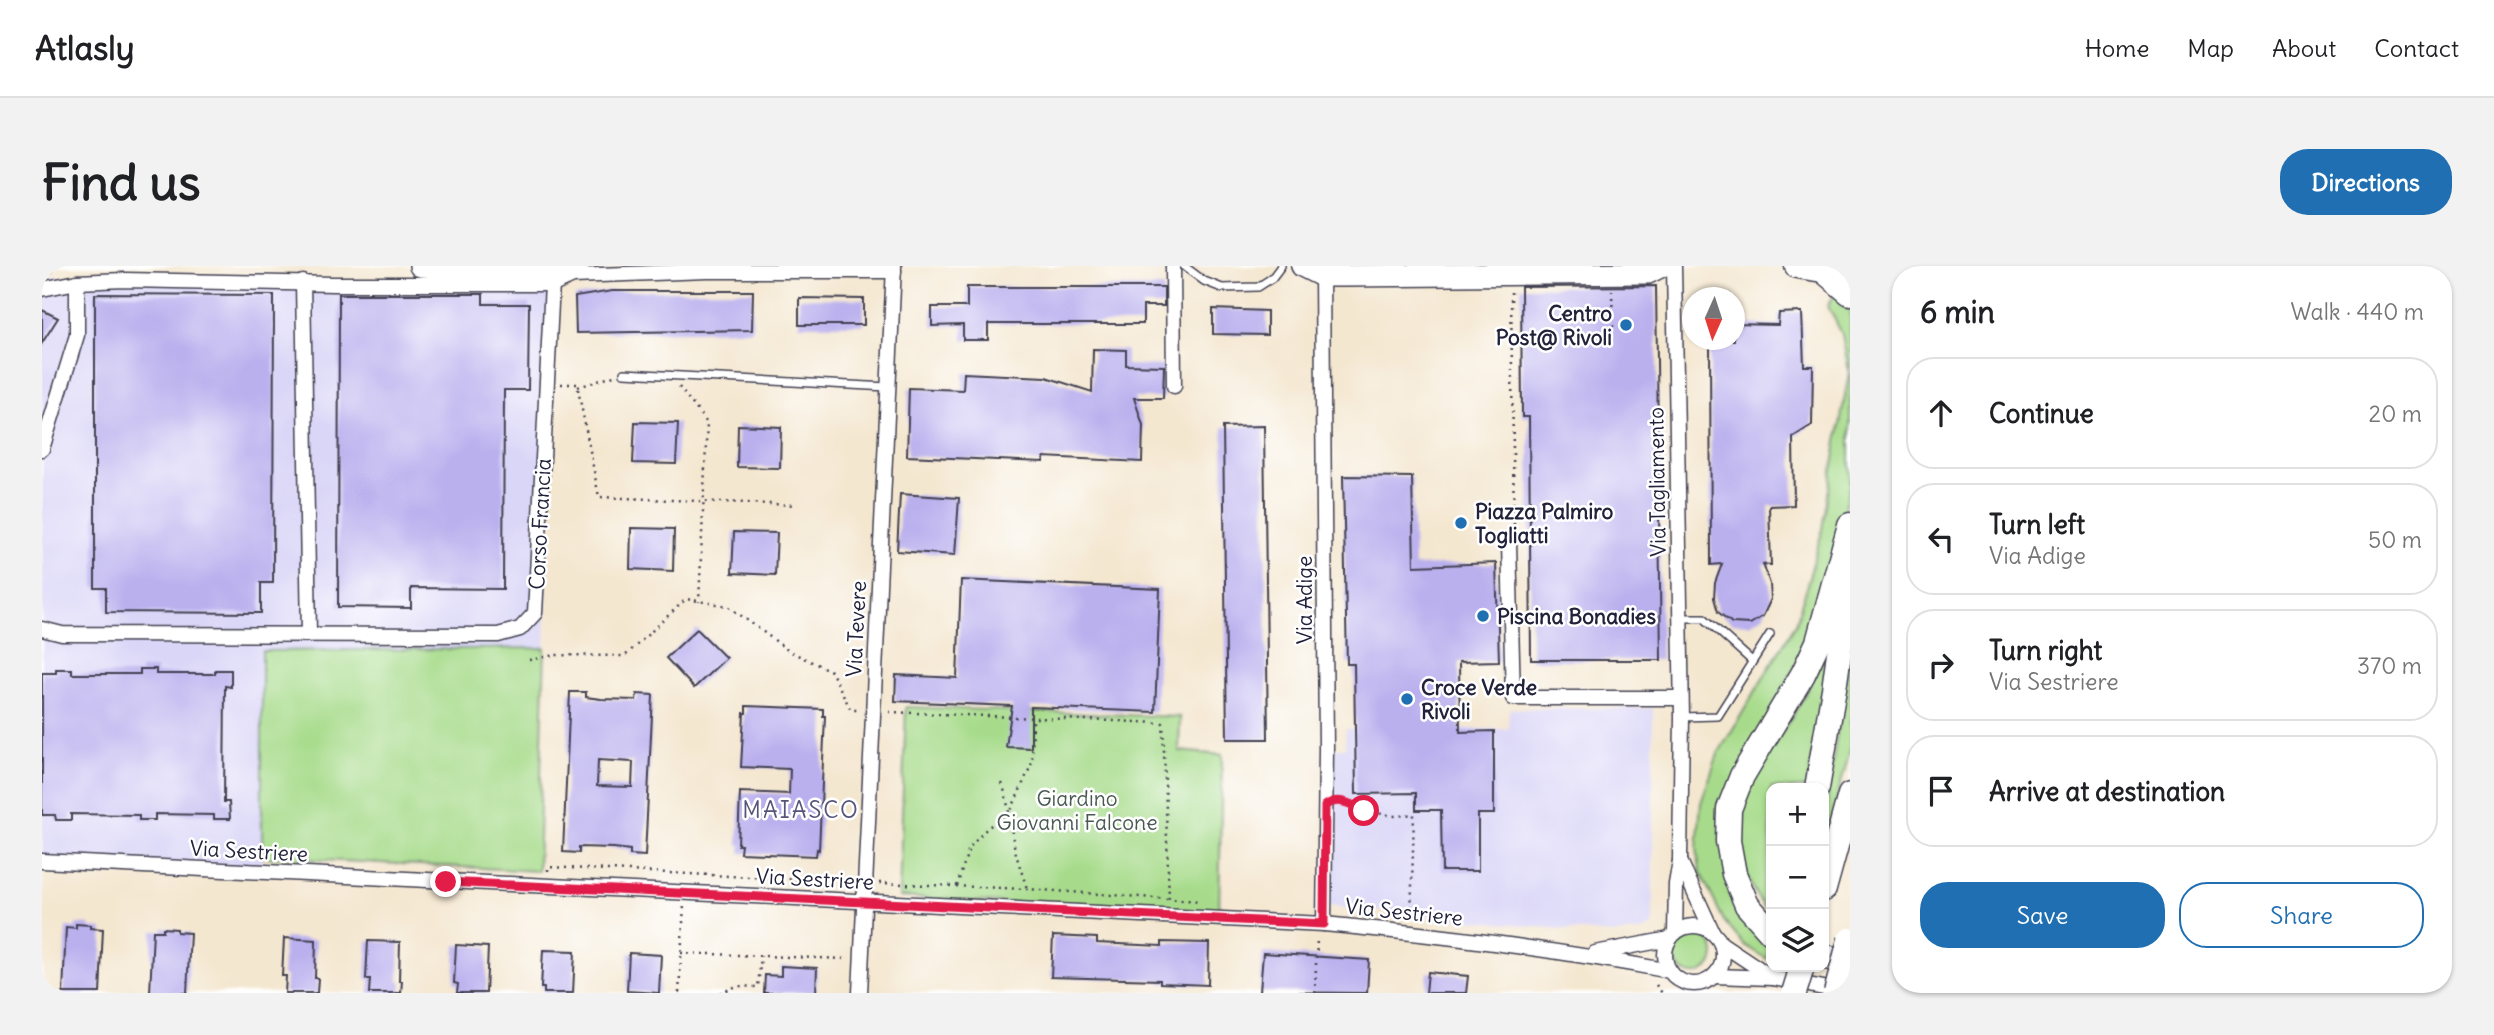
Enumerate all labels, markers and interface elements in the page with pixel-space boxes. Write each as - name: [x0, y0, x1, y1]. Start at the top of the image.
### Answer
- text: Atlasly: [35, 27, 134, 69]
- text: Home: [2085, 33, 2149, 63]
- text: Map: [2187, 33, 2234, 63]
- text: About: [2272, 33, 2336, 63]
- text: Contact: [2374, 33, 2459, 63]
- button: Directions: [2280, 149, 2452, 215]
- text: Find us: [42, 152, 200, 213]
- north arrow: [1682, 287, 1745, 350]
- text: 6 min: [1920, 293, 1995, 331]
- text: Walk · 440 m: [2290, 297, 2424, 326]
- place label: Centro Post@ Rivoli: [1496, 300, 1612, 351]
- marker: Centro Post@ Rivoli: [1618, 317, 1634, 333]
- icon: ahead: [1922, 394, 1960, 432]
- text: Continue: [1989, 397, 2094, 430]
- text: 20 m: [2369, 399, 2422, 428]
- street label: Via Tagliamento: [1642, 407, 1672, 557]
- street label: Corso Francia: [523, 458, 557, 590]
- place label: Piazza Palmiro Togliatti: [1475, 498, 1614, 549]
- text: Turn left: [1989, 508, 2085, 541]
- marker: Piazza Palmiro Togliatti: [1453, 515, 1469, 531]
- icon: left: [1922, 520, 1960, 558]
- text: 50 m: [2368, 525, 2422, 554]
- text: Via Adige: [1989, 541, 2086, 570]
- street label: Via Adige: [1291, 556, 1318, 644]
- street label: Via Tevere: [840, 580, 872, 678]
- place label: Piscina Bonadies: [1497, 603, 1656, 630]
- marker: Piscina Bonadies: [1475, 608, 1491, 624]
- text: Turn right: [1989, 634, 2102, 667]
- icon: right: [1922, 646, 1960, 684]
- text: 370 m: [2357, 651, 2422, 680]
- text: Via Sestriere: [1989, 667, 2119, 696]
- place label: Croce Verde Rivoli: [1421, 674, 1537, 725]
- marker: Croce Verde Rivoli: [1399, 691, 1415, 707]
- icon: arrive: [1922, 772, 1960, 810]
- text: Arrive at destination: [1989, 775, 2225, 808]
- map controls: [1766, 783, 1829, 972]
- button: +: [1766, 783, 1829, 846]
- park label: Giardino Giovanni Falcone: [996, 785, 1158, 836]
- district label: MAIASCO: [742, 795, 860, 824]
- route start: [1348, 795, 1379, 826]
- street label: Via Sestriere: [189, 834, 309, 868]
- button: −: [1766, 846, 1829, 909]
- street label: Via Sestriere: [755, 862, 875, 896]
- route end: [430, 866, 461, 897]
- button: Save: [1920, 882, 2165, 948]
- button: Share: [2179, 882, 2424, 948]
- street label: Via Sestriere: [1344, 892, 1464, 932]
- button: layers: [1766, 909, 1829, 972]

